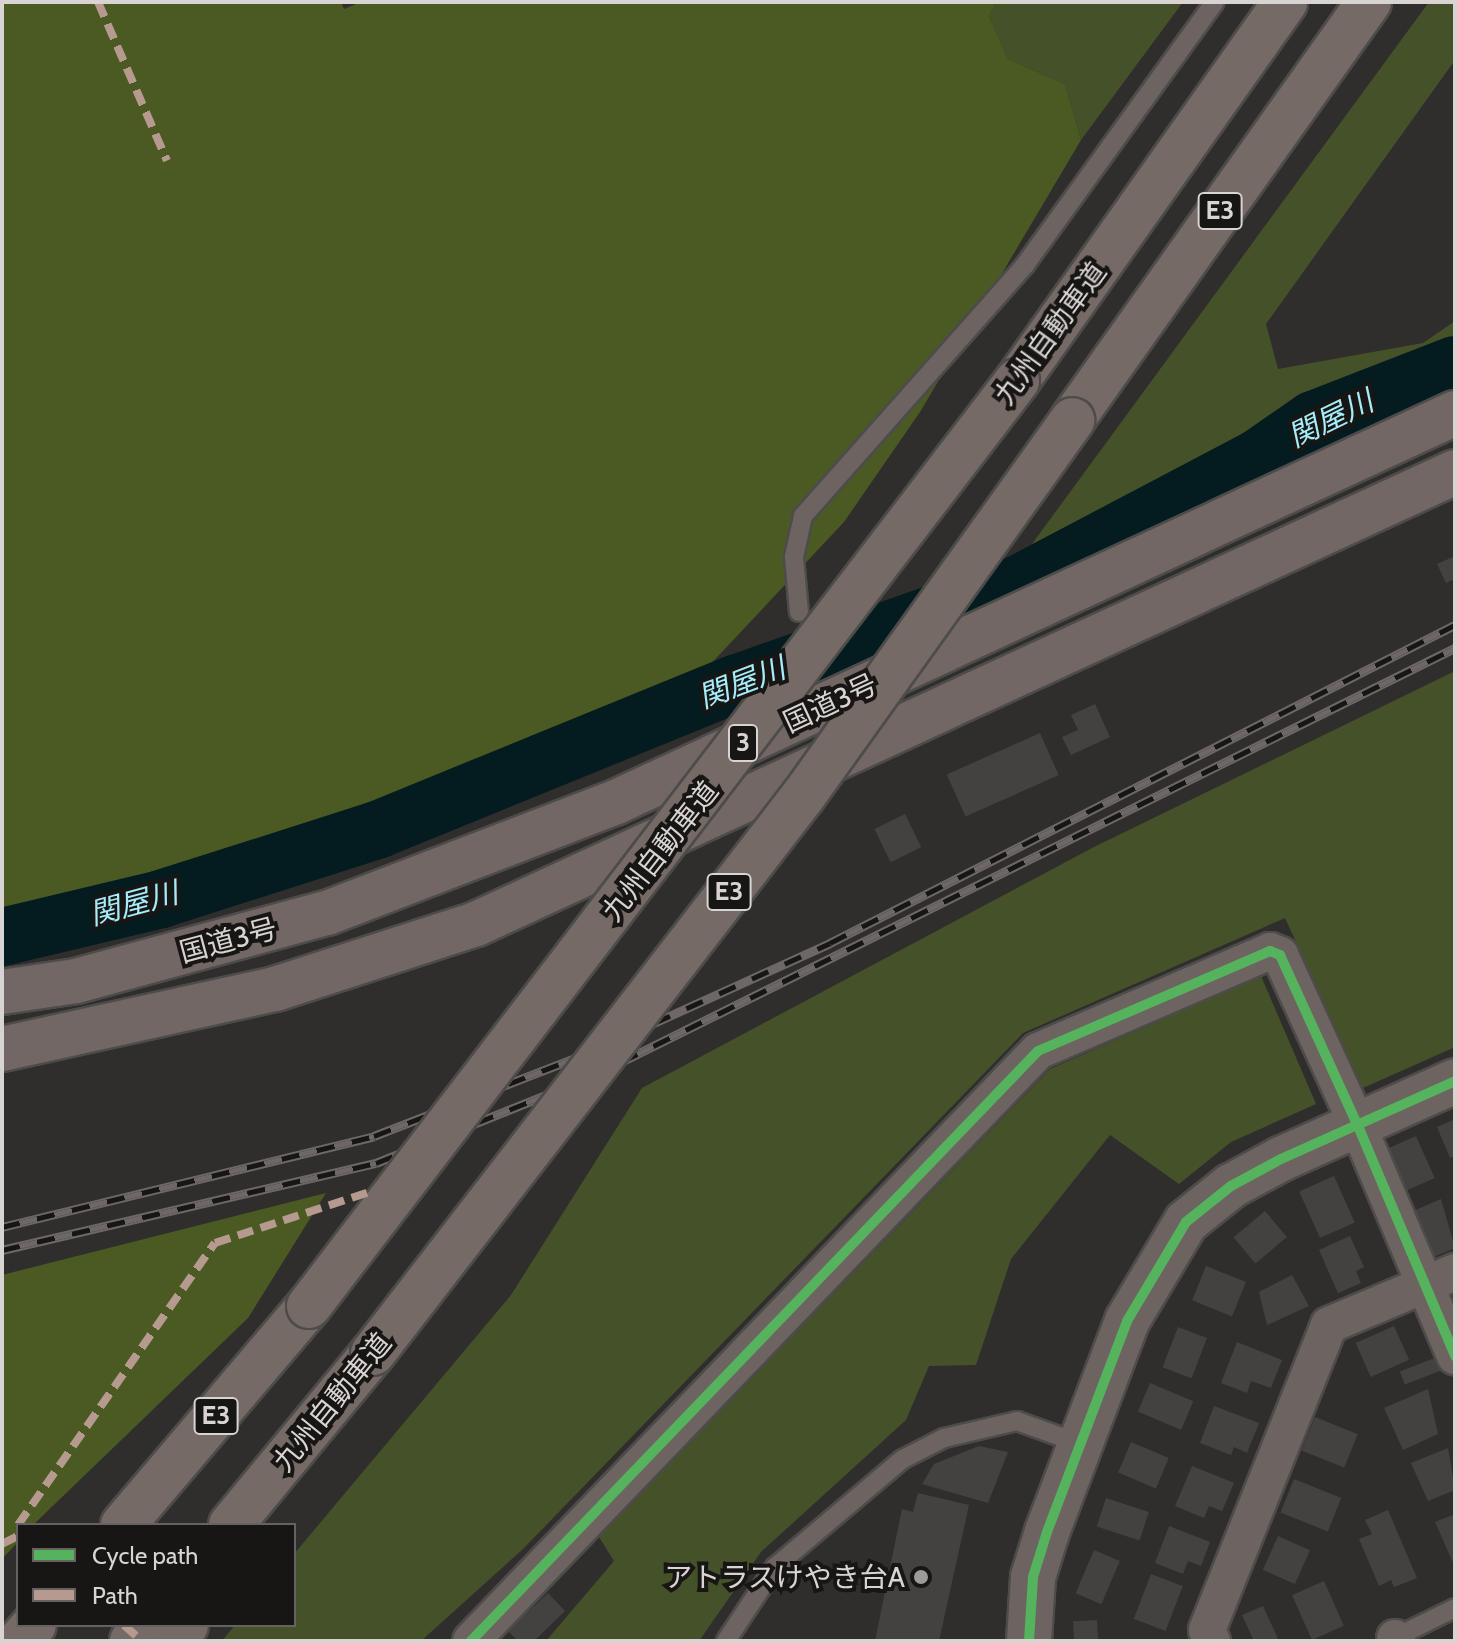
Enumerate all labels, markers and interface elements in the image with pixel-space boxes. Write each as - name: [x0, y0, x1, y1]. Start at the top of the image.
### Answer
- road number: E3: [1196, 189, 1244, 233]
- street label: 九州自動車道: [987, 255, 1113, 411]
- water label: 関屋川: [1283, 383, 1379, 455]
- water label: 関屋川: [694, 650, 790, 716]
- street label: 国道3号: [778, 667, 882, 739]
- road number: 3: [727, 721, 759, 765]
- street label: 九州自動車道: [595, 774, 725, 928]
- road number: E3: [705, 870, 753, 914]
- water label: 関屋川: [86, 875, 182, 933]
- street label: 国道3号: [176, 911, 280, 969]
- street label: 九州自動車道: [266, 1326, 398, 1478]
- road number: E3: [192, 1394, 240, 1438]
- legend: [16, 1523, 296, 1627]
- text: Cycle path: [92, 1541, 198, 1570]
- place label: アトラスけやき台A: [664, 1560, 905, 1594]
- marker: アトラスけやき台A: [912, 1568, 930, 1586]
- text: Path: [92, 1581, 138, 1610]

